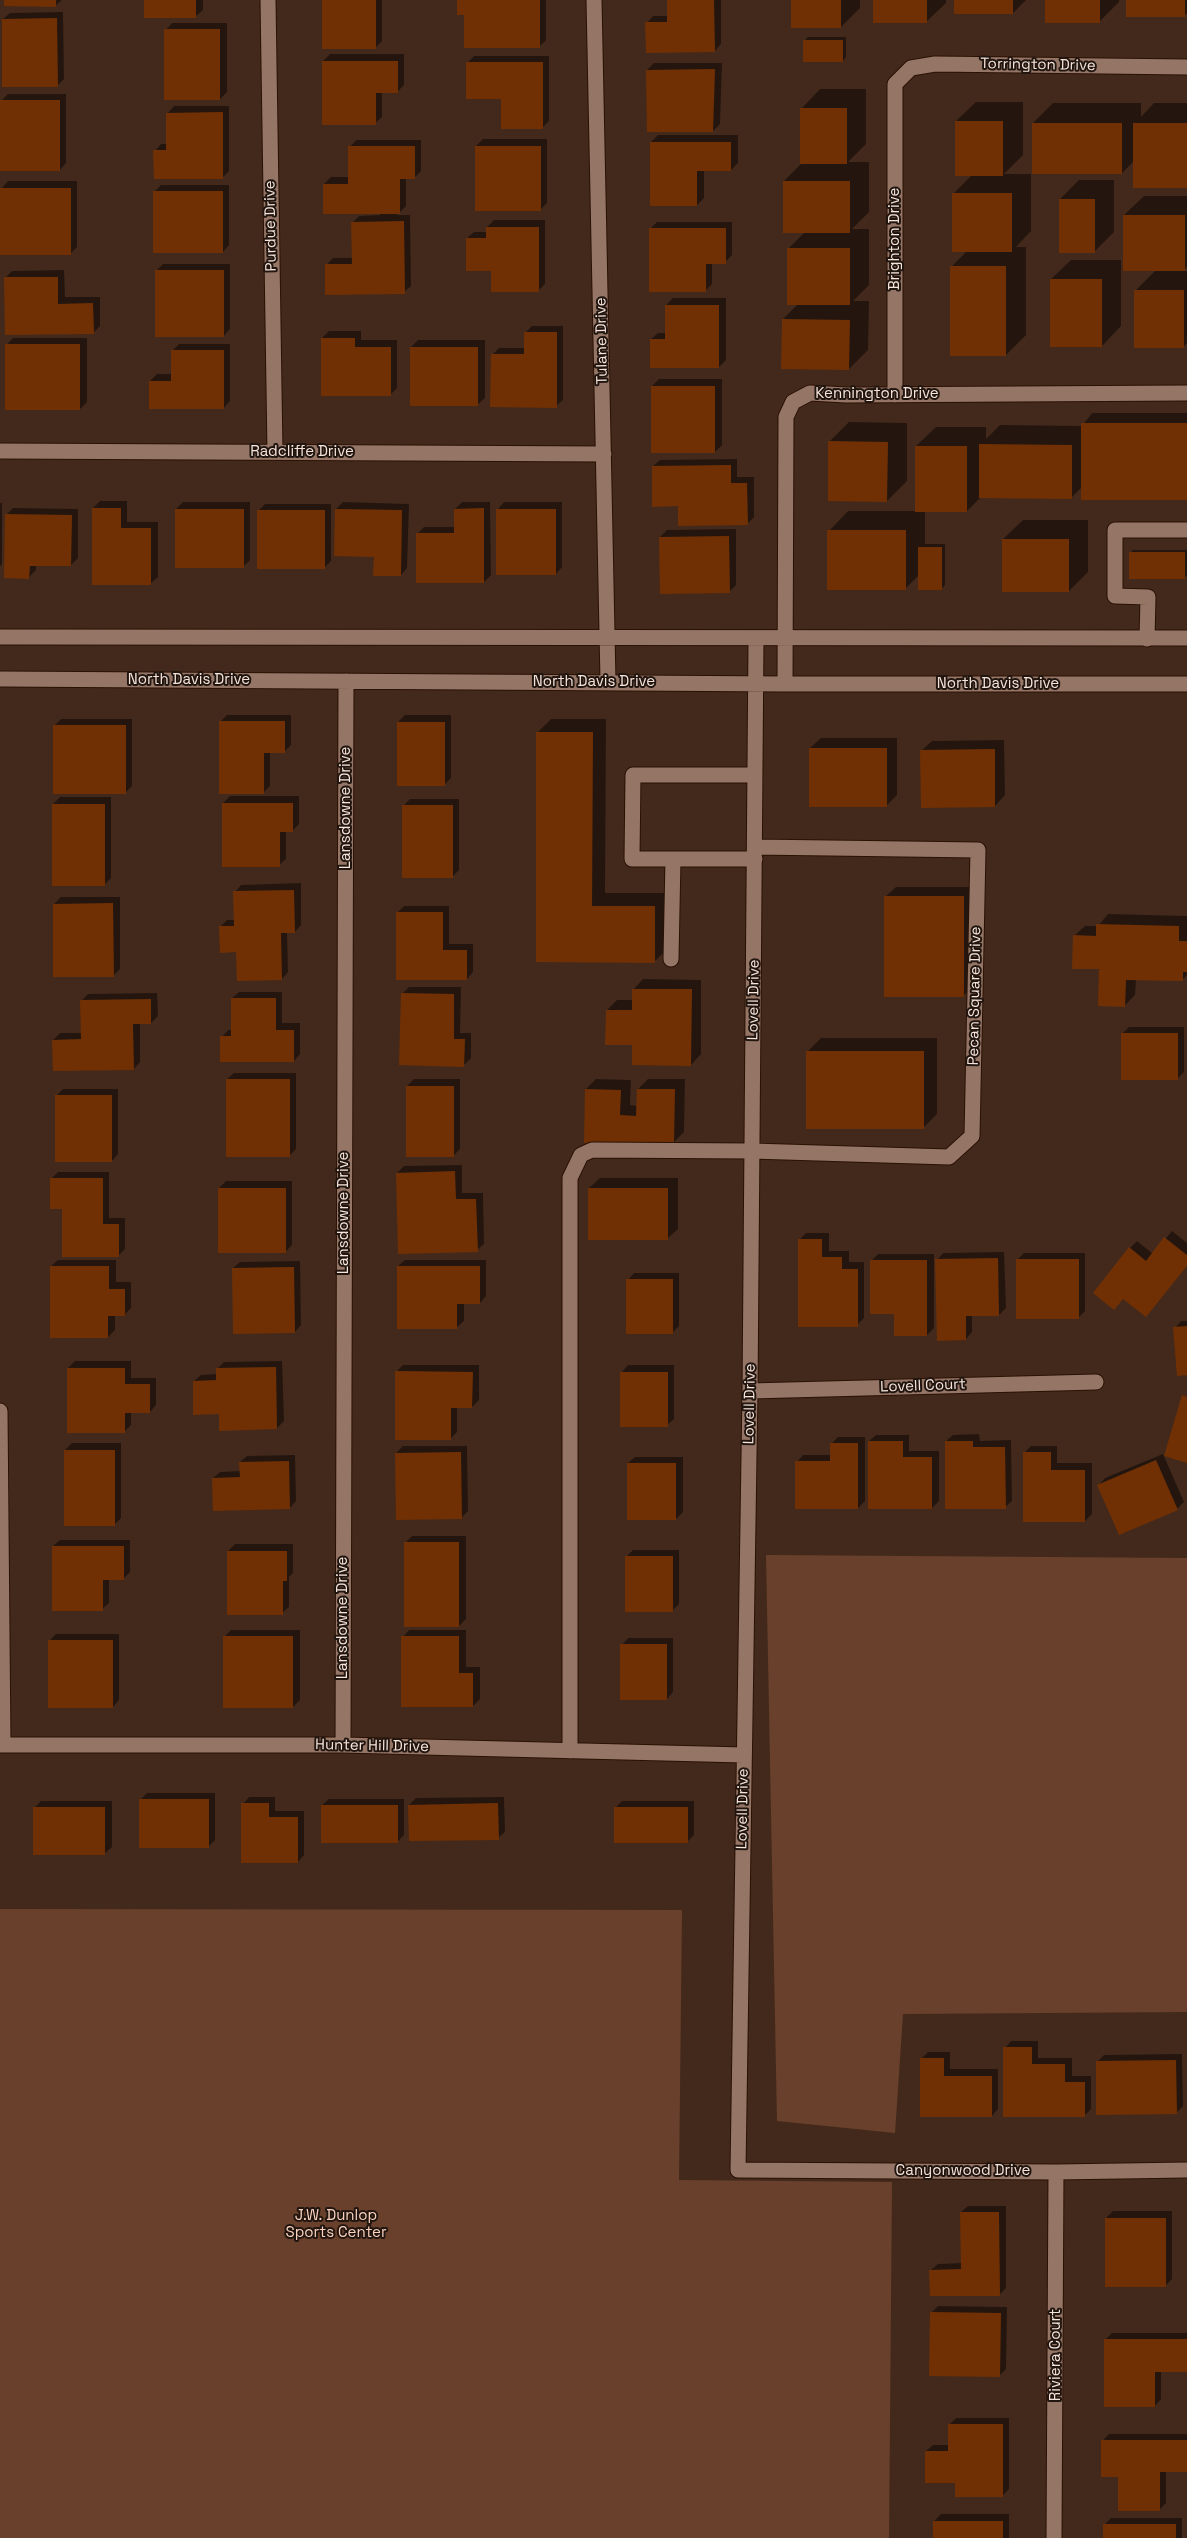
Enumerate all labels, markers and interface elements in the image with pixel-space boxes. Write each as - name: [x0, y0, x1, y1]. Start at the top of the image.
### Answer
- street label: Torrington Drive: [980, 55, 1096, 75]
- street label: Purdue Drive: [261, 180, 281, 272]
- street label: Brighton Drive: [886, 188, 904, 290]
- street label: Tulane Drive: [592, 297, 612, 385]
- street label: Kennington Drive: [815, 385, 939, 403]
- street label: Radcliffe Drive: [250, 443, 354, 461]
- street label: North Davis Drive: [128, 671, 250, 689]
- street label: North Davis Drive: [533, 673, 655, 691]
- street label: North Davis Drive: [937, 675, 1059, 693]
- street label: Lansdowne Drive: [337, 747, 355, 869]
- street label: Pecan Square Drive: [965, 926, 985, 1066]
- street label: Lovell Drive: [744, 959, 764, 1041]
- street label: Lansdowne Drive: [335, 1152, 353, 1274]
- street label: Lovell Drive: [740, 1363, 760, 1445]
- street label: Lovell Court: [880, 1376, 966, 1396]
- street label: Lansdowne Drive: [334, 1557, 352, 1679]
- street label: Hunter Hill Drive: [315, 1736, 429, 1756]
- street label: Lovell Drive: [733, 1768, 753, 1850]
- street label: Canyonwood Drive: [896, 2162, 1030, 2180]
- park label: J.W. Dunlop Sports Center: [285, 2207, 387, 2242]
- street label: Riviera Court: [1047, 2309, 1065, 2401]

